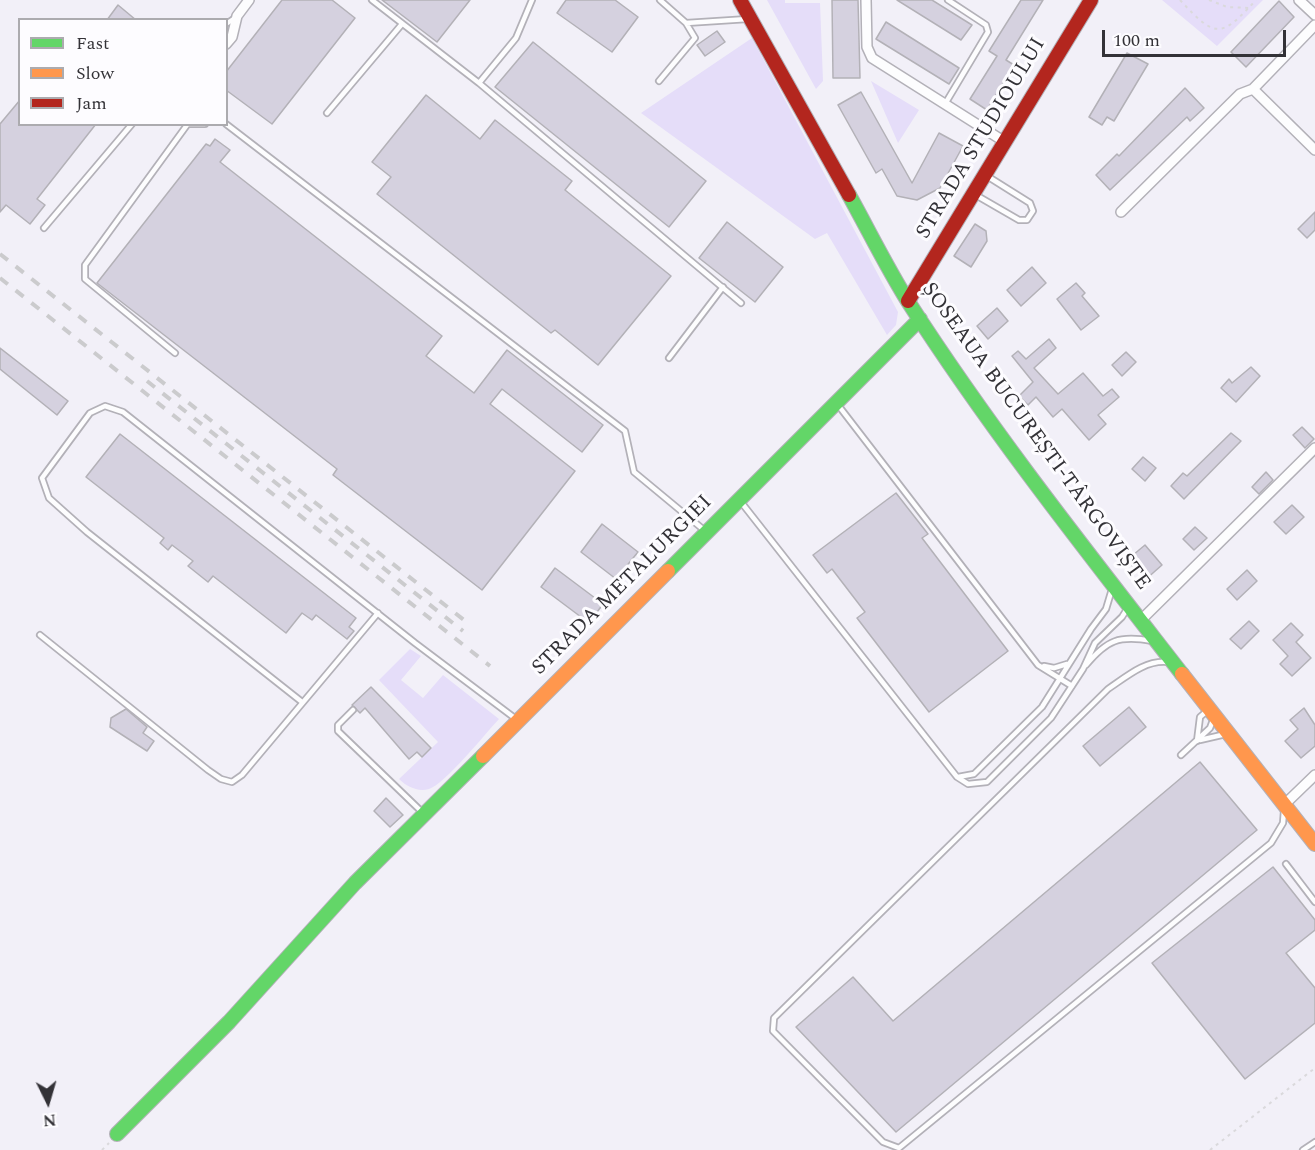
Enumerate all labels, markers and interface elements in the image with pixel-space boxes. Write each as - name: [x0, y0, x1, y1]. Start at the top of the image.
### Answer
- legend: [18, 18, 228, 126]
- scale bar: [1105, 18, 1290, 56]
- text: 100 m: [1113, 27, 1160, 54]
- text: Fast: [76, 30, 109, 57]
- street label: STRADA STUDIOULUI: [912, 34, 1052, 244]
- text: Slow: [76, 60, 114, 87]
- text: Jam: [76, 90, 107, 117]
- street label: ȘOSEAUA BUCUREȘTI-TÂRGOVIȘTE: [915, 279, 1155, 595]
- street label: STRADA METALURGIEI: [528, 491, 718, 681]
- north arrow: [18, 1072, 78, 1132]
- text: N: [42, 1107, 57, 1132]

